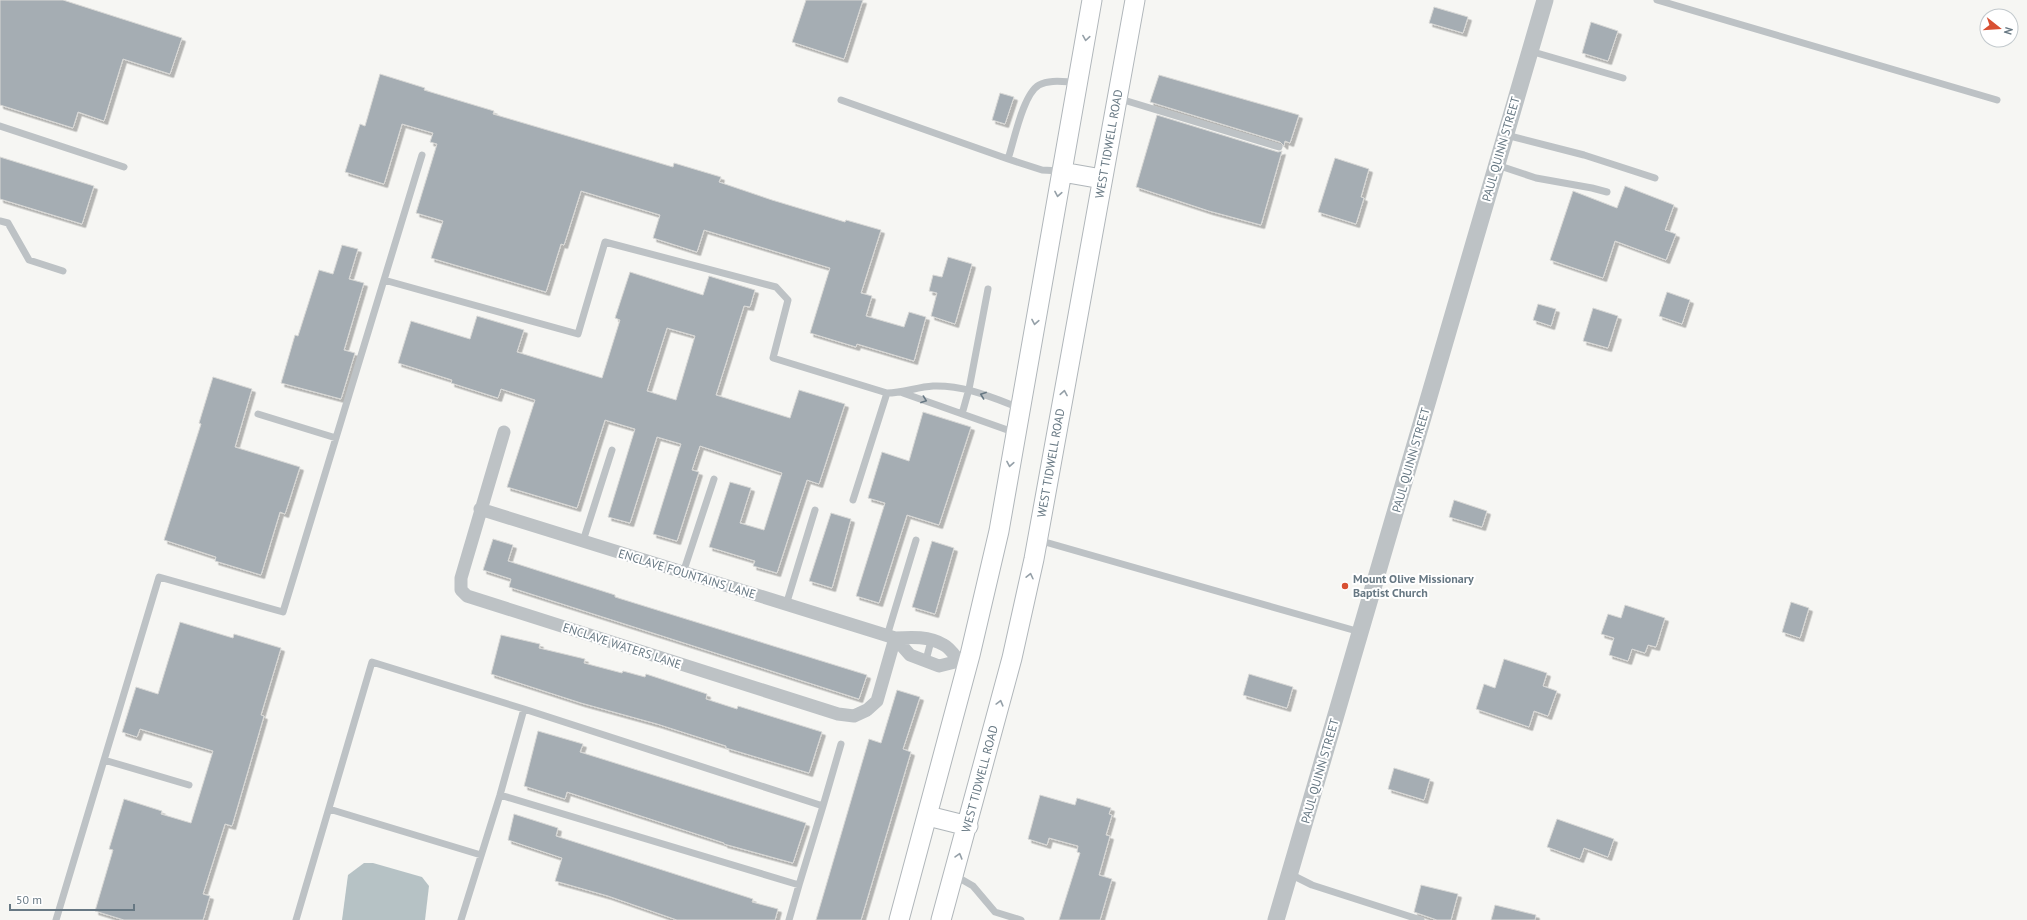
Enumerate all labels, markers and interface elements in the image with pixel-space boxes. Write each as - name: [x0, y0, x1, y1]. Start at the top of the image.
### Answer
- north arrow: [1979, 8, 2019, 48]
- text: N: [2001, 25, 2016, 36]
- one-way arrow: [1082, 35, 1091, 42]
- street label: WEST TIDWELL ROAD: [1092, 88, 1126, 200]
- street label: PAUL QUINN STREET: [1478, 94, 1523, 203]
- one-way arrow: [1054, 191, 1063, 197]
- one-way arrow: [1031, 319, 1040, 325]
- one-way arrow: [1059, 390, 1068, 397]
- one-way arrow: [980, 391, 987, 399]
- one-way arrow: [921, 396, 928, 404]
- street label: PAUL QUINN STREET: [1388, 405, 1433, 514]
- street label: WEST TIDWELL ROAD: [1034, 407, 1068, 519]
- one-way arrow: [1007, 461, 1015, 467]
- street label: ENCLAVE FOUNTAINS LANE: [617, 545, 758, 602]
- place label: Mount Olive Missionary Baptist Church: [1353, 571, 1474, 600]
- one-way arrow: [1026, 573, 1034, 580]
- marker: Mount Olive Missionary Baptist Church: [1340, 581, 1350, 591]
- street label: ENCLAVE WATERS LANE: [561, 619, 683, 672]
- one-way arrow: [995, 700, 1004, 707]
- street label: PAUL QUINN STREET: [1297, 716, 1342, 825]
- street label: WEST TIDWELL ROAD: [958, 723, 1001, 834]
- one-way arrow: [955, 852, 963, 859]
- scale bar: [10, 886, 134, 912]
- text: 50 m: [16, 892, 42, 907]

